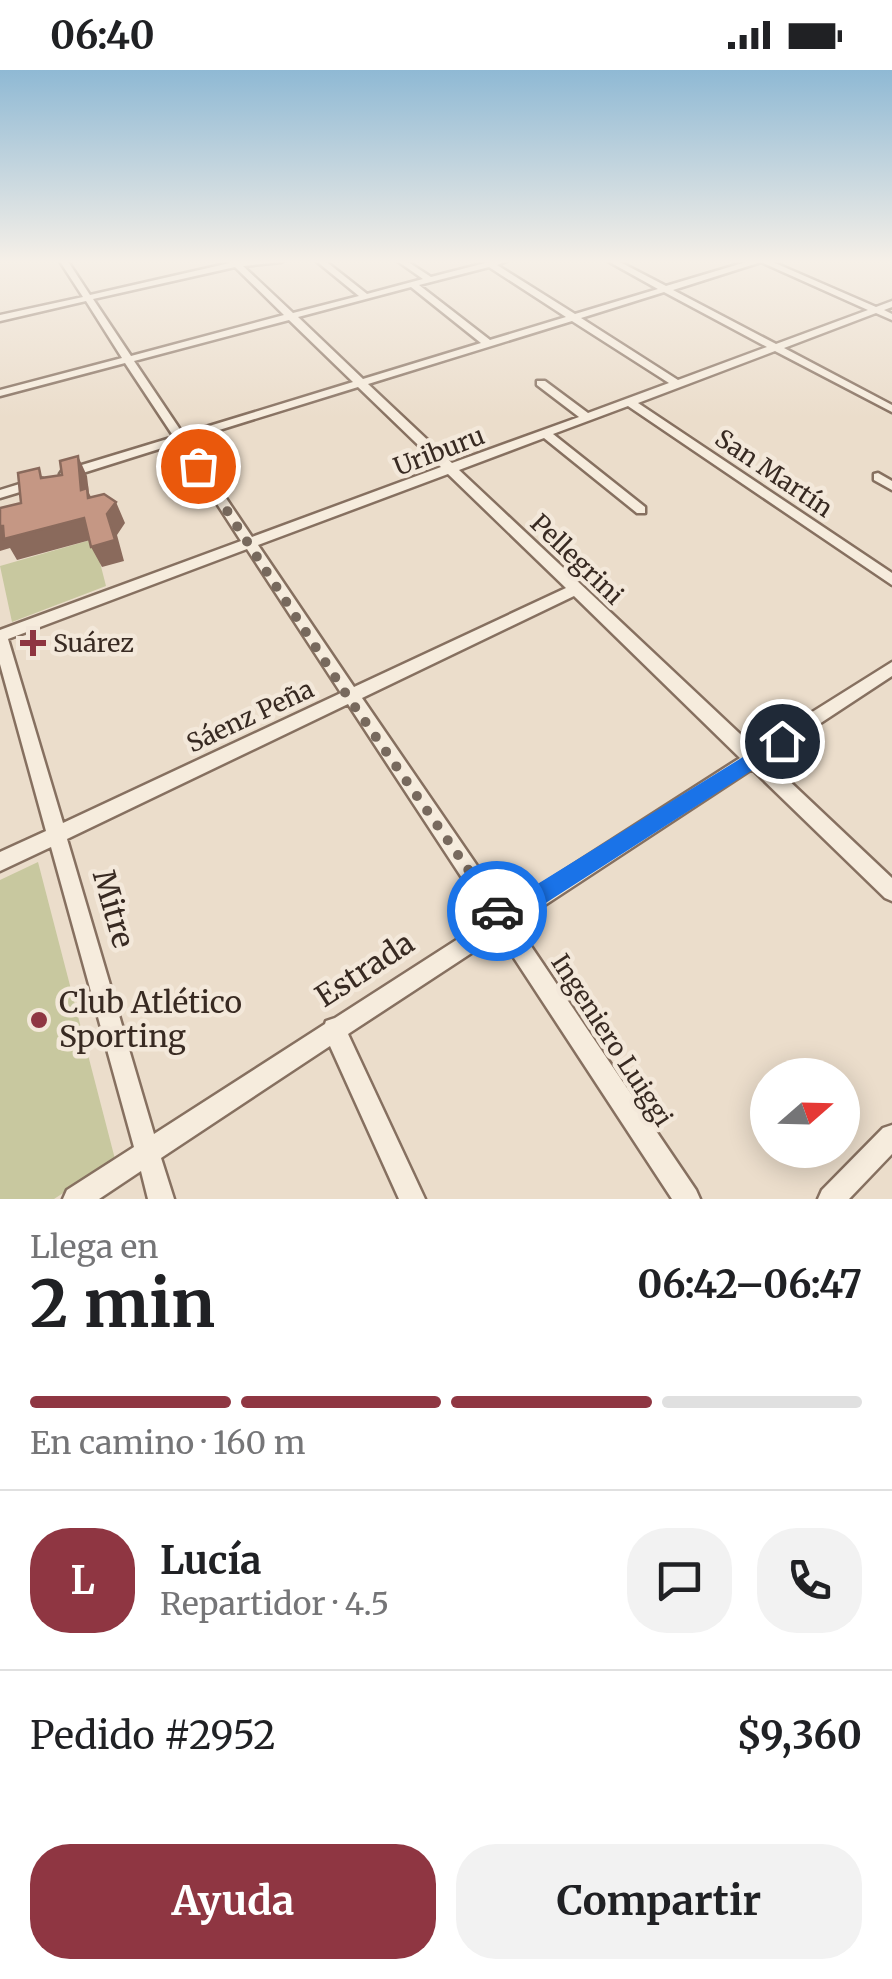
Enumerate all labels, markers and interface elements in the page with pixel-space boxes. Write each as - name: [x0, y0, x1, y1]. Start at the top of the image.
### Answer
- text: 06:40: [50, 12, 155, 59]
- street label: Uriburu: [389, 419, 489, 483]
- street label: San Martín: [709, 422, 839, 524]
- pin: [156, 424, 241, 509]
- icon: bag: [171, 439, 226, 494]
- street label: Pellegrini: [524, 507, 630, 611]
- place label: Suárez: [53, 627, 134, 659]
- marker: Suárez: [22, 632, 44, 654]
- street label: Sáenz Peña: [181, 673, 319, 759]
- pin: [740, 699, 825, 784]
- icon: home: [755, 714, 810, 769]
- courier: [447, 861, 547, 961]
- street label: Mitre: [85, 865, 143, 952]
- icon: car: [470, 884, 525, 939]
- street label: Estrada: [308, 923, 421, 1015]
- street label: Ingeniero Luiggi: [544, 948, 680, 1132]
- place label: Club Atlético Sporting: [59, 983, 242, 1055]
- marker: Club Atlético Sporting: [28, 1009, 50, 1031]
- north arrow: [750, 1058, 860, 1168]
- map controls: [750, 1058, 860, 1168]
- text: Llega en: [30, 1227, 158, 1267]
- text: 06:42–06:47: [637, 1261, 862, 1308]
- text: 2 min: [30, 1263, 215, 1345]
- text: En camino · 160 m: [30, 1423, 306, 1463]
- button: chat: [627, 1528, 732, 1633]
- button: phone: [757, 1528, 862, 1633]
- text: Lucía: [160, 1537, 262, 1584]
- text: L: [70, 1557, 95, 1604]
- text: Repartidor · 4.5: [160, 1584, 389, 1624]
- text: Pedido #2952: [30, 1712, 276, 1759]
- text: $9,360: [736, 1712, 862, 1759]
- button: Ayuda: [30, 1844, 436, 1959]
- button: Compartir: [456, 1844, 862, 1959]

